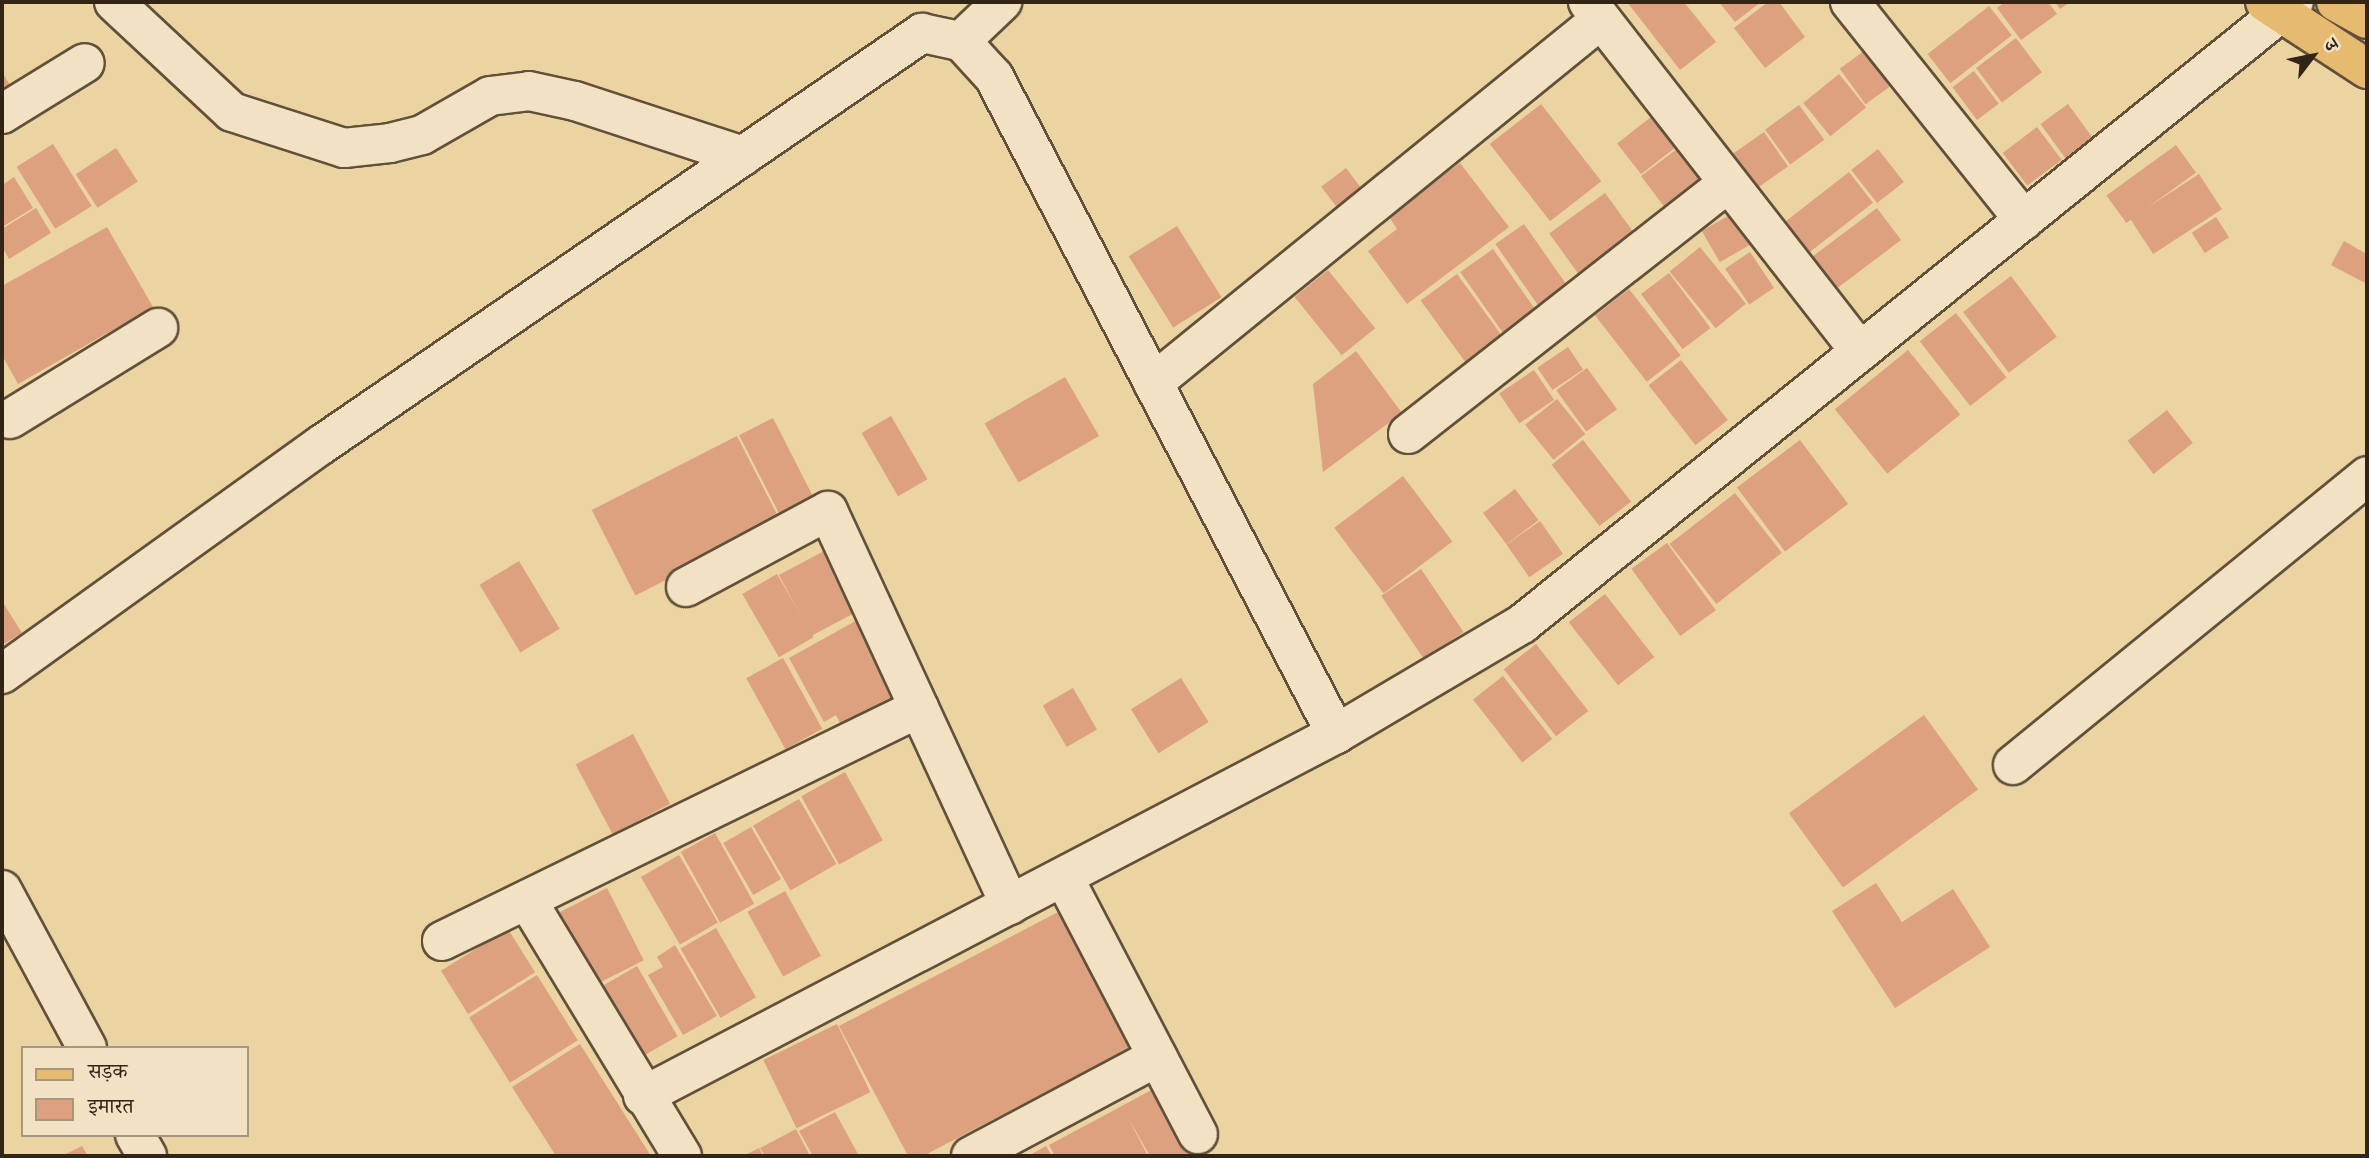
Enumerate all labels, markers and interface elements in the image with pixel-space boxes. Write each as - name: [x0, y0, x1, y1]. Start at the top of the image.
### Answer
- north arrow: [2278, 21, 2348, 91]
- text: उ: [2319, 35, 2343, 55]
- legend: [21, 1046, 248, 1137]
- text: सड़क: [88, 1059, 127, 1083]
- text: इमारत: [88, 1094, 134, 1118]

